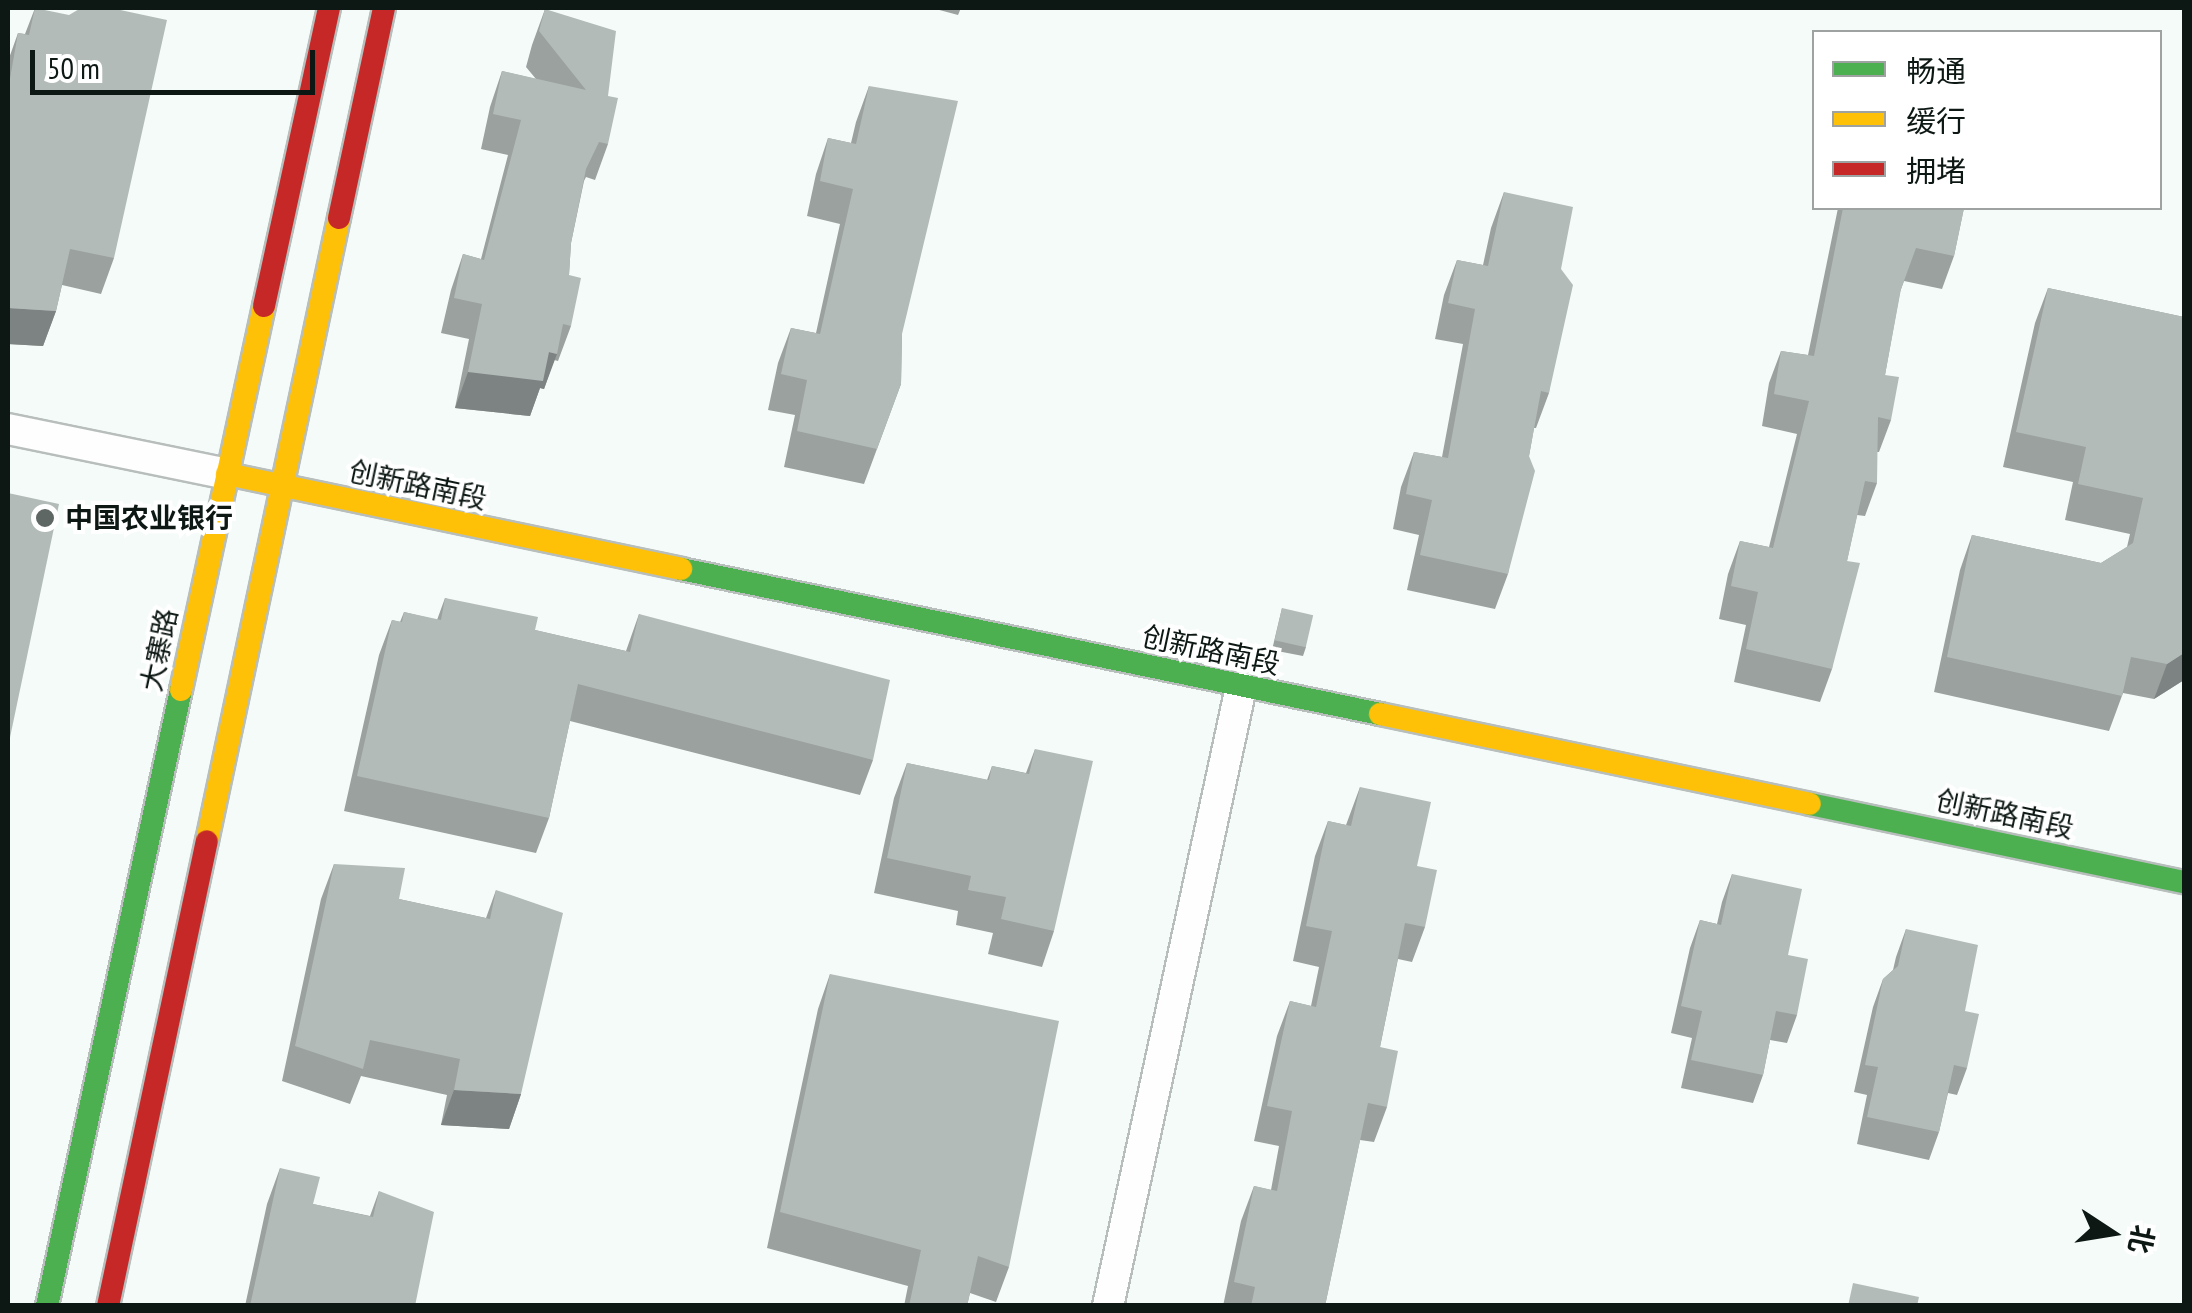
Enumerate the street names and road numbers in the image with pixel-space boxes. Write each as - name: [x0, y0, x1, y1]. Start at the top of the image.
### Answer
- street label: 创新路南段: [346, 454, 490, 516]
- street label: 大寨路: [134, 605, 184, 695]
- street label: 创新路南段: [1139, 619, 1283, 681]
- street label: 创新路南段: [1933, 783, 2077, 845]

